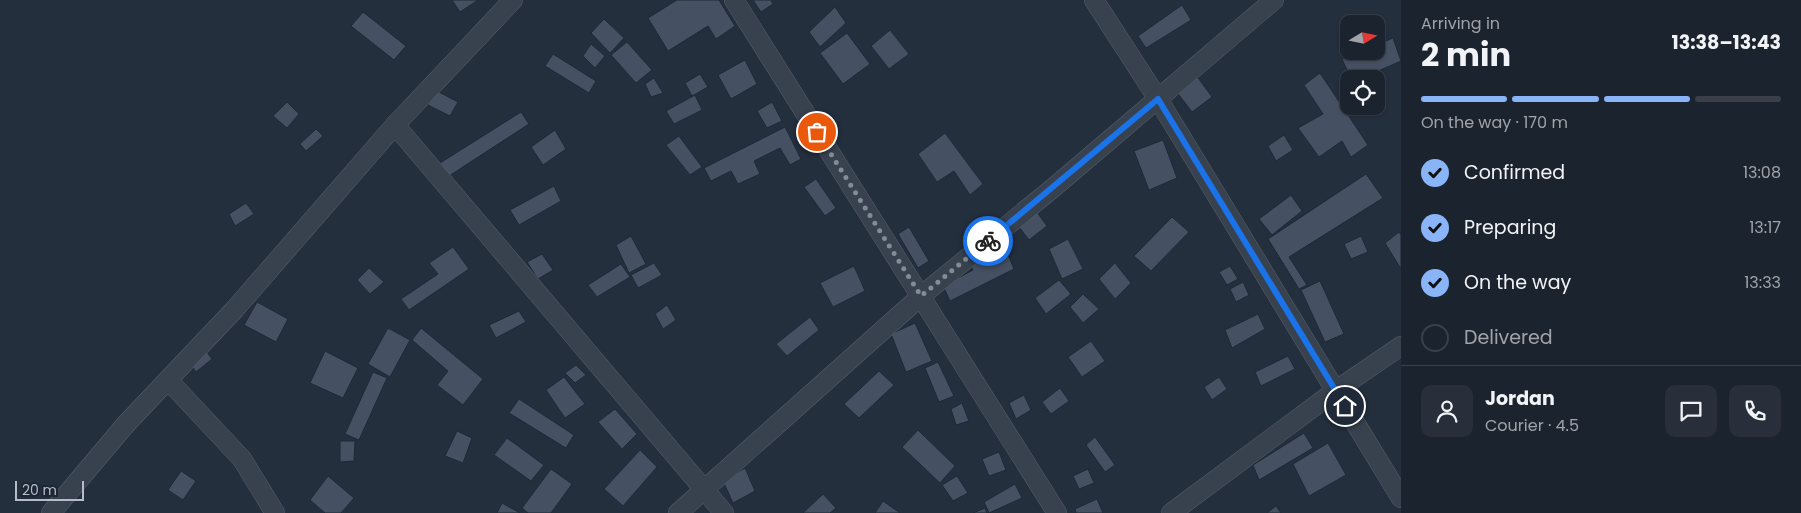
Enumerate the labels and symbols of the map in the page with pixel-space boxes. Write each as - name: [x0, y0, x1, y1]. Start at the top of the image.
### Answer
- north arrow: [1340, 15, 1385, 60]
- pin: [796, 111, 838, 153]
- courier: [963, 216, 1013, 266]
- pin: [1324, 385, 1366, 427]
- scale bar: [15, 478, 84, 501]

